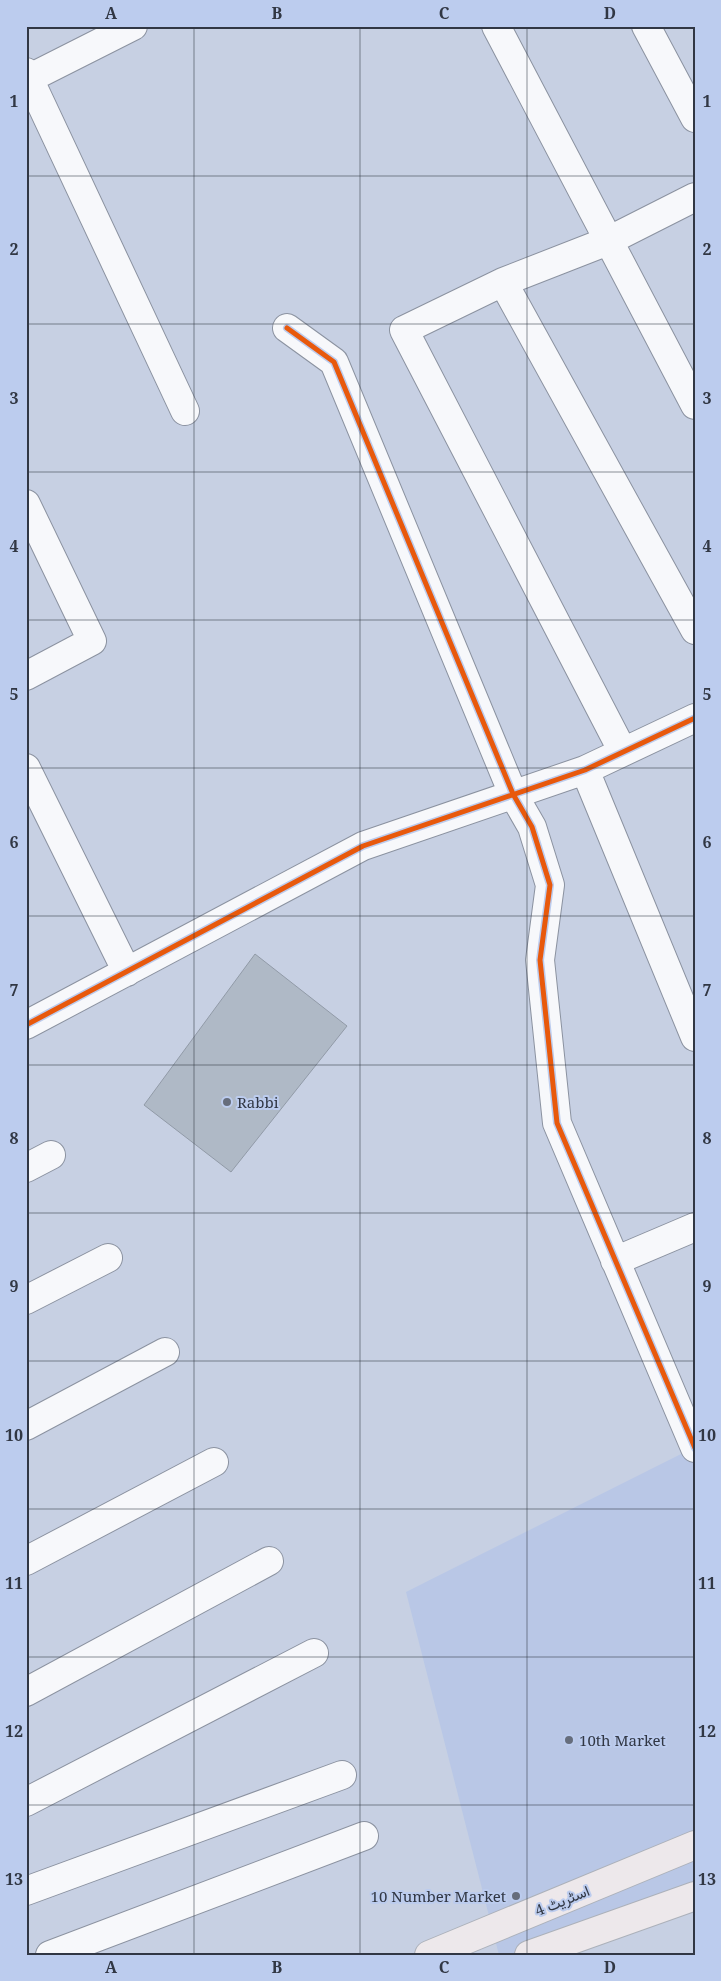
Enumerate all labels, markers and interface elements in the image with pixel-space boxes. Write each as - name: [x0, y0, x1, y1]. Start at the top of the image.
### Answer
- text: A: [105, 2, 118, 24]
- text: B: [272, 2, 283, 24]
- text: C: [439, 2, 450, 24]
- text: D: [604, 2, 616, 24]
- text: 1: [9, 90, 19, 112]
- text: 1: [702, 90, 712, 112]
- text: 2: [9, 238, 19, 260]
- text: 2: [702, 238, 712, 260]
- text: 3: [9, 387, 19, 409]
- text: 3: [702, 387, 712, 409]
- text: 4: [9, 535, 19, 557]
- text: 4: [702, 535, 712, 557]
- text: 5: [9, 683, 19, 705]
- text: 5: [702, 683, 712, 705]
- text: 6: [9, 831, 19, 853]
- text: 6: [702, 831, 712, 853]
- text: 7: [9, 979, 19, 1001]
- text: 7: [702, 979, 712, 1001]
- place label: Rabbi: [237, 1092, 279, 1112]
- marker: Rabbi: [221, 1096, 233, 1108]
- text: 8: [9, 1127, 19, 1149]
- text: 8: [702, 1127, 712, 1149]
- text: 9: [9, 1275, 19, 1297]
- text: 9: [702, 1275, 712, 1297]
- text: 10: [5, 1424, 23, 1446]
- text: 10: [698, 1424, 716, 1446]
- text: 11: [5, 1572, 23, 1594]
- text: 11: [698, 1572, 716, 1594]
- text: 12: [5, 1720, 23, 1742]
- text: 12: [698, 1720, 716, 1742]
- place label: 10th Market: [579, 1730, 666, 1750]
- marker: 10th Market: [563, 1734, 575, 1746]
- text: 13: [5, 1868, 23, 1890]
- text: 13: [698, 1868, 716, 1890]
- street label: اسٹریٹ 4: [532, 1880, 592, 1920]
- place label: 10 Number Market: [371, 1886, 506, 1906]
- marker: 10 Number Market: [510, 1890, 522, 1902]
- text: A: [105, 1956, 118, 1978]
- text: B: [272, 1956, 283, 1978]
- text: C: [439, 1956, 450, 1978]
- text: D: [604, 1956, 616, 1978]

